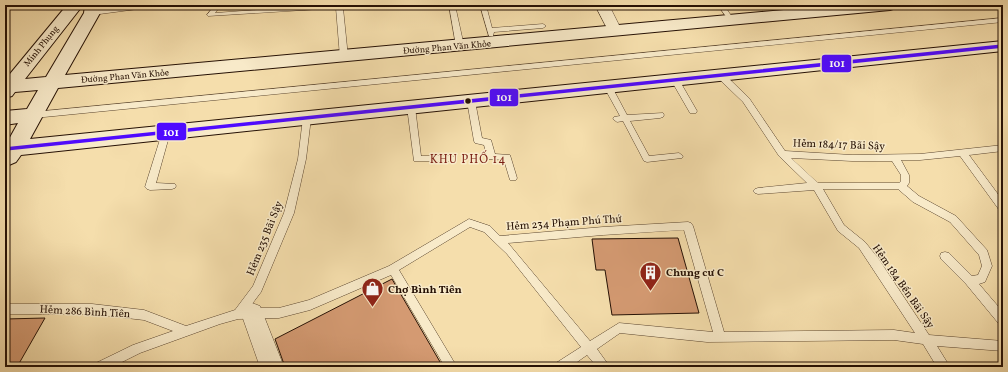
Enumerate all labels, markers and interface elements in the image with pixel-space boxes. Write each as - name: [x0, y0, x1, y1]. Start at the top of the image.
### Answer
- street label: Minh Phụng: [21, 23, 62, 70]
- street label: Đường Phan Văn Khỏe: [402, 37, 492, 58]
- line badge: 101: [821, 54, 852, 73]
- text: 101: [829, 57, 845, 72]
- street label: Đường Phan Văn Khỏe: [80, 66, 170, 87]
- line badge: 101: [489, 88, 519, 107]
- text: 101: [496, 91, 512, 106]
- unlabelled marker: [463, 96, 473, 106]
- line badge: 101: [156, 122, 187, 141]
- text: 101: [163, 126, 179, 141]
- street label: Hẻm 184/17 Bãi Sậy: [793, 136, 885, 155]
- district label: KHU PHỐ 14: [430, 150, 506, 168]
- street label: Hẻm 235 Bãi Sậy: [244, 199, 287, 278]
- street label: Hẻm 234 Phạm Phú Thứ: [506, 212, 622, 235]
- street label: Hẻm 184 Bến Bãi Sậy: [868, 242, 937, 332]
- building icon: Chung cư C: [637, 259, 663, 292]
- place label: Chung cư C: [666, 266, 724, 281]
- shop icon: Chợ Bình Tiên: [360, 276, 386, 309]
- place label: Chợ Bình Tiên: [388, 283, 462, 298]
- street label: Hẻm 286 Bình Tiên: [39, 303, 131, 322]

